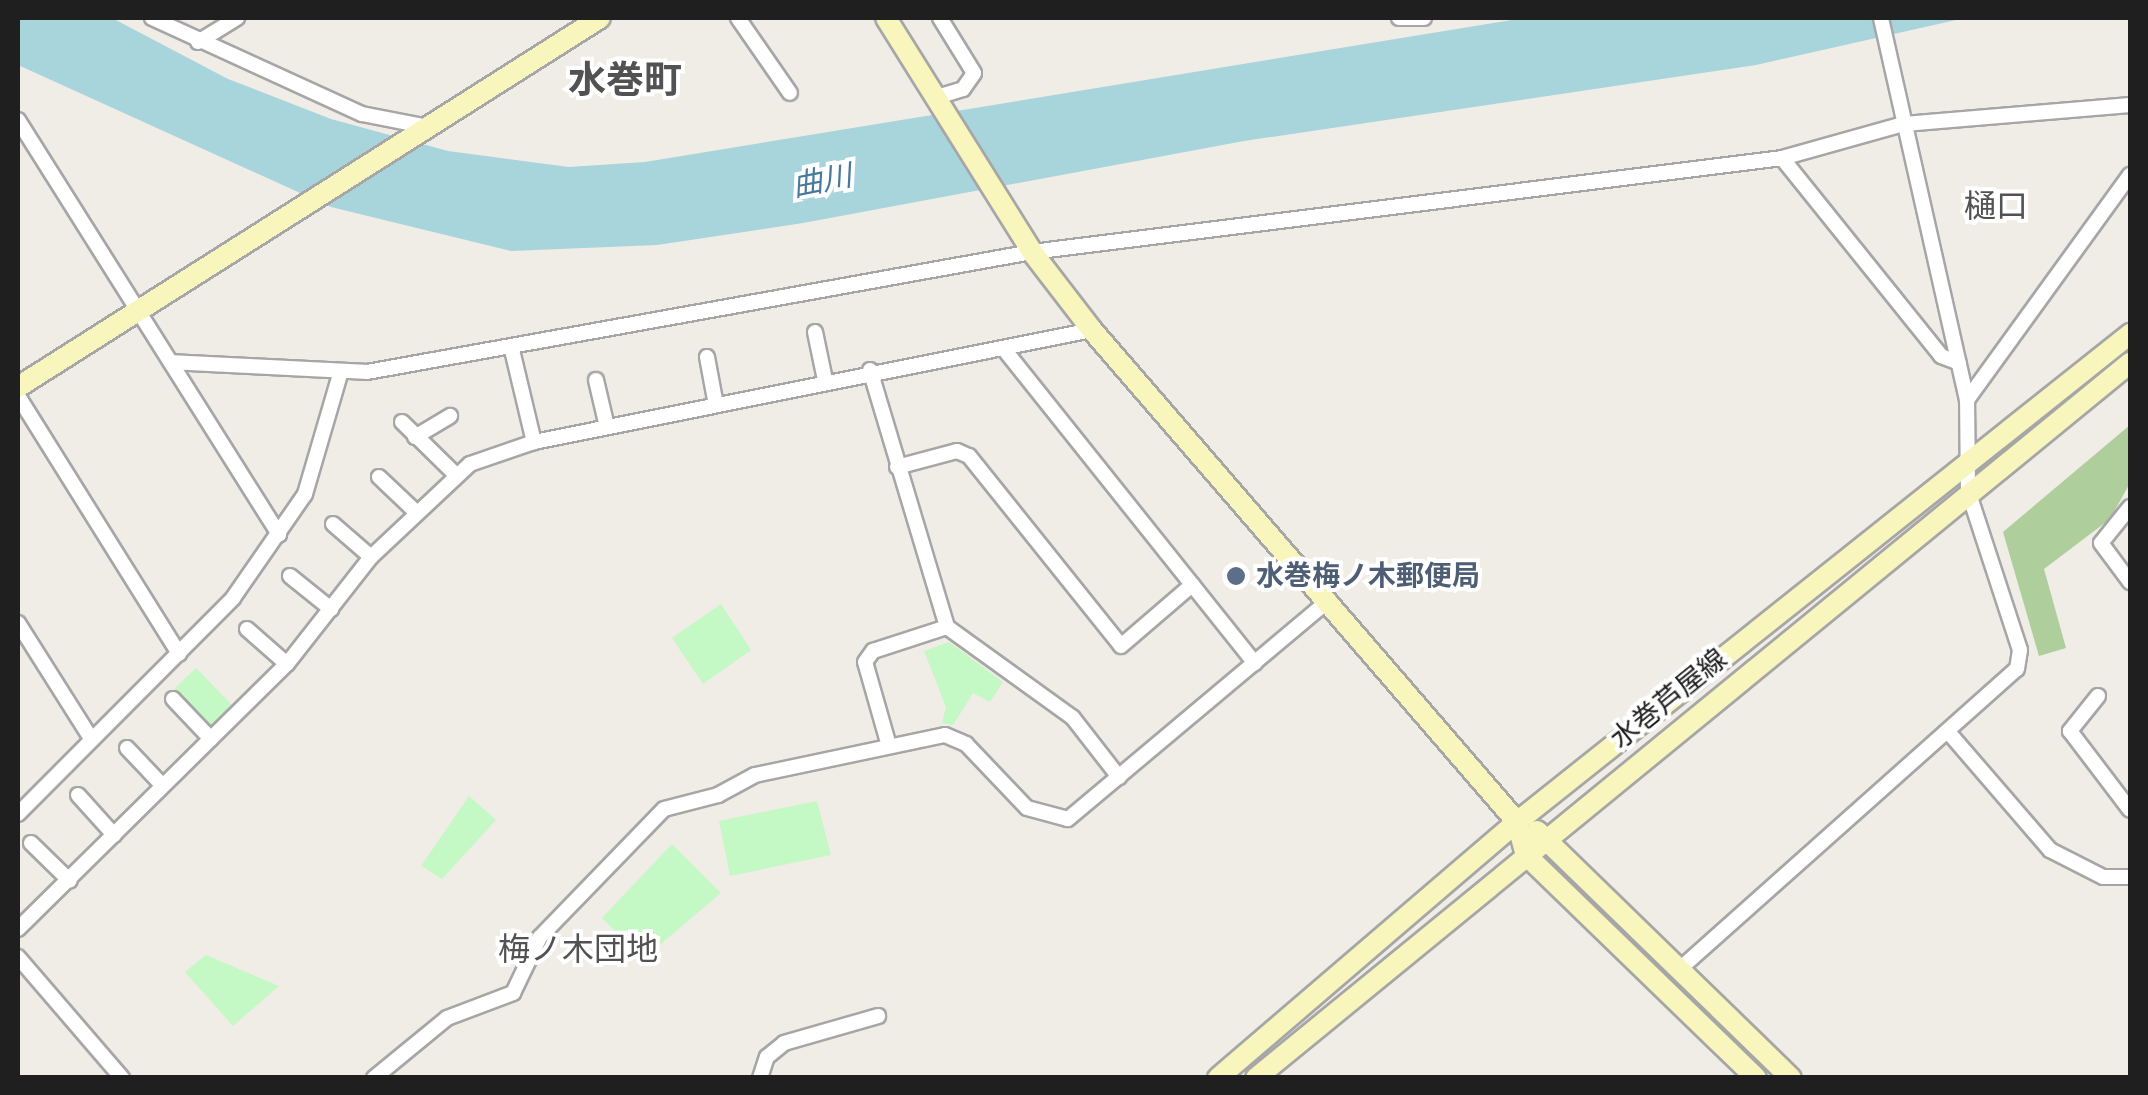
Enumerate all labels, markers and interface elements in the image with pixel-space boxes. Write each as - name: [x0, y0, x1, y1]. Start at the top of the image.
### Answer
- district label: 水巻町: [568, 58, 682, 104]
- water label: 曲川: [789, 158, 855, 204]
- district label: 樋口: [1964, 187, 2028, 225]
- place label: 水巻梅ノ木郵便局: [1256, 559, 1480, 593]
- marker: 水巻梅ノ木郵便局: [1225, 565, 1247, 587]
- street label: 水巻芦屋線: [1604, 642, 1734, 756]
- district label: 梅ノ木団地: [498, 930, 658, 968]

